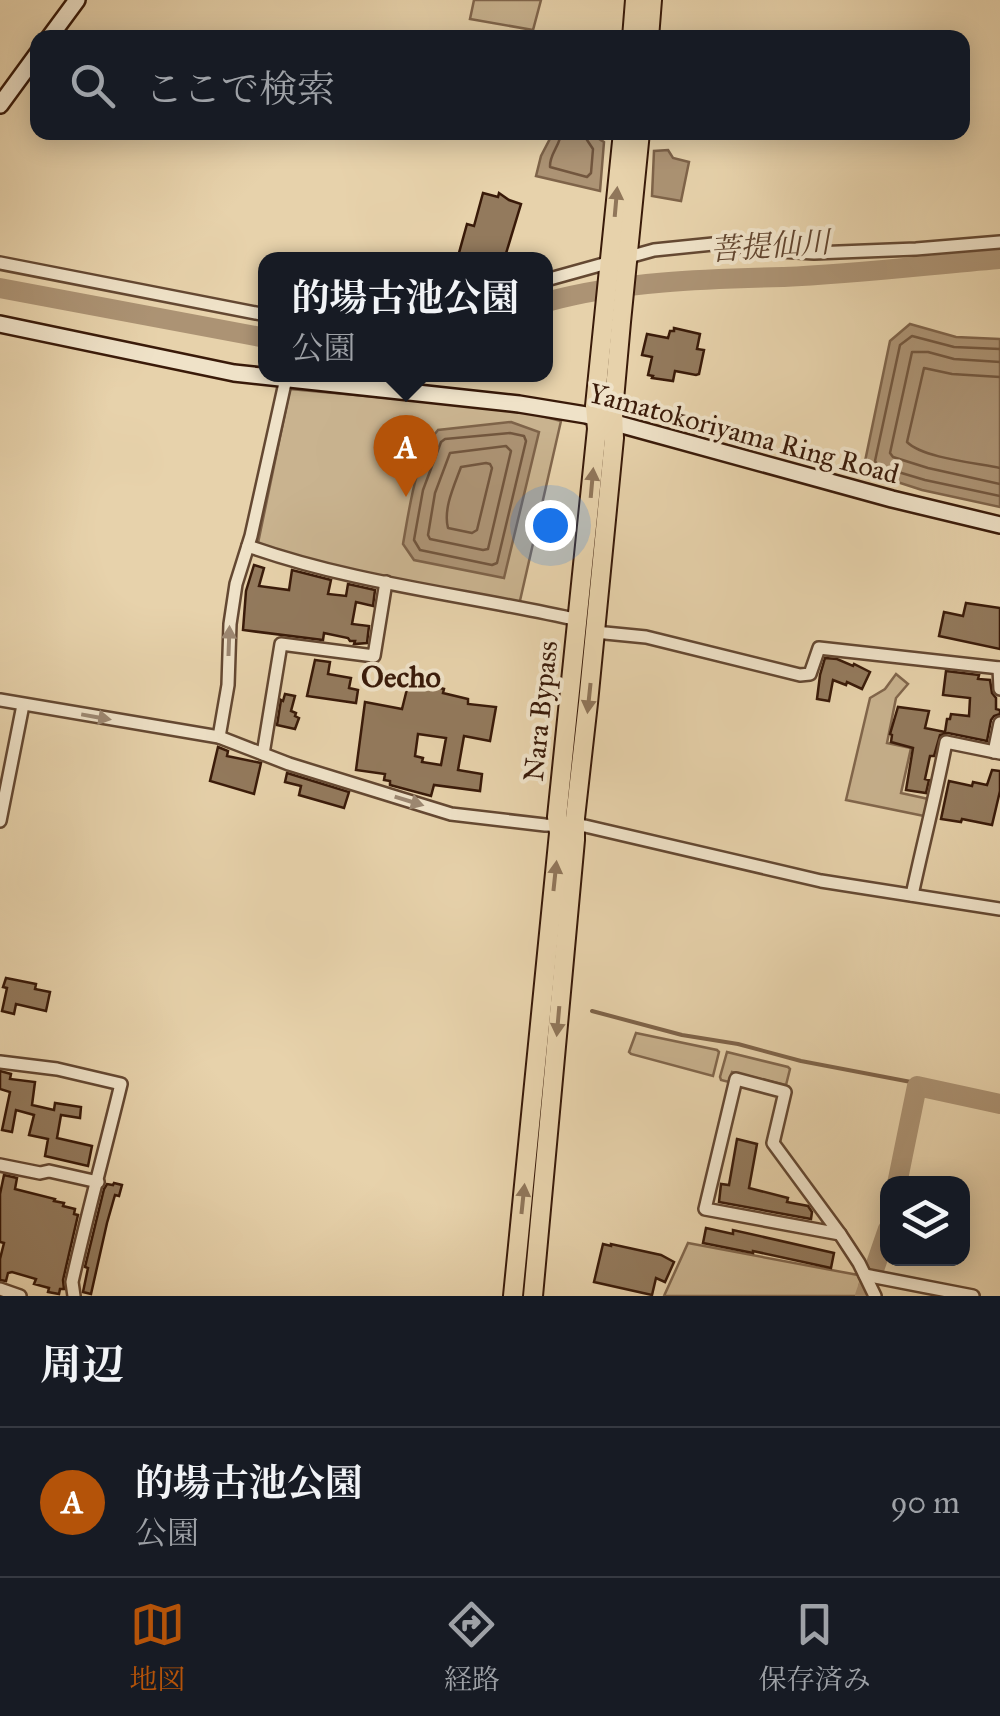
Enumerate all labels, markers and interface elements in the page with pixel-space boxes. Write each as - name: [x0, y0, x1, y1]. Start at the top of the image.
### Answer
- search box: [30, 30, 970, 140]
- icon: search: [65, 58, 120, 113]
- text: ここで検索: [145, 66, 335, 112]
- one-way arrow: [609, 185, 625, 217]
- water label: 菩提仙川: [709, 224, 834, 268]
- popup: [258, 252, 553, 382]
- text: 的場古池公園: [291, 275, 520, 321]
- text: 公園: [291, 329, 356, 368]
- street label: Yamatokoriyama Ring Road: [585, 375, 903, 492]
- pin: A: [374, 414, 438, 497]
- one-way arrow: [584, 466, 600, 498]
- your location: [525, 500, 576, 551]
- one-way arrow: [222, 624, 238, 656]
- street label: Nara Bypass: [516, 639, 565, 783]
- district label: Oecho: [361, 659, 441, 695]
- one-way arrow: [581, 682, 597, 714]
- one-way arrow: [81, 710, 112, 725]
- one-way arrow: [394, 794, 425, 809]
- one-way arrow: [547, 859, 563, 891]
- one-way arrow: [550, 1006, 566, 1037]
- map controls: [880, 1176, 970, 1266]
- button: layers: [880, 1176, 970, 1266]
- one-way arrow: [515, 1183, 531, 1214]
- text: 周辺: [40, 1339, 124, 1391]
- text: 的場古池公園: [135, 1460, 363, 1506]
- text: A: [62, 1483, 83, 1522]
- text: 90 m: [890, 1483, 960, 1522]
- text: 公園: [135, 1514, 199, 1553]
- tab: 地図: [129, 1597, 185, 1697]
- tab: 経路: [444, 1597, 500, 1697]
- tab: 保存済み: [759, 1597, 871, 1697]

